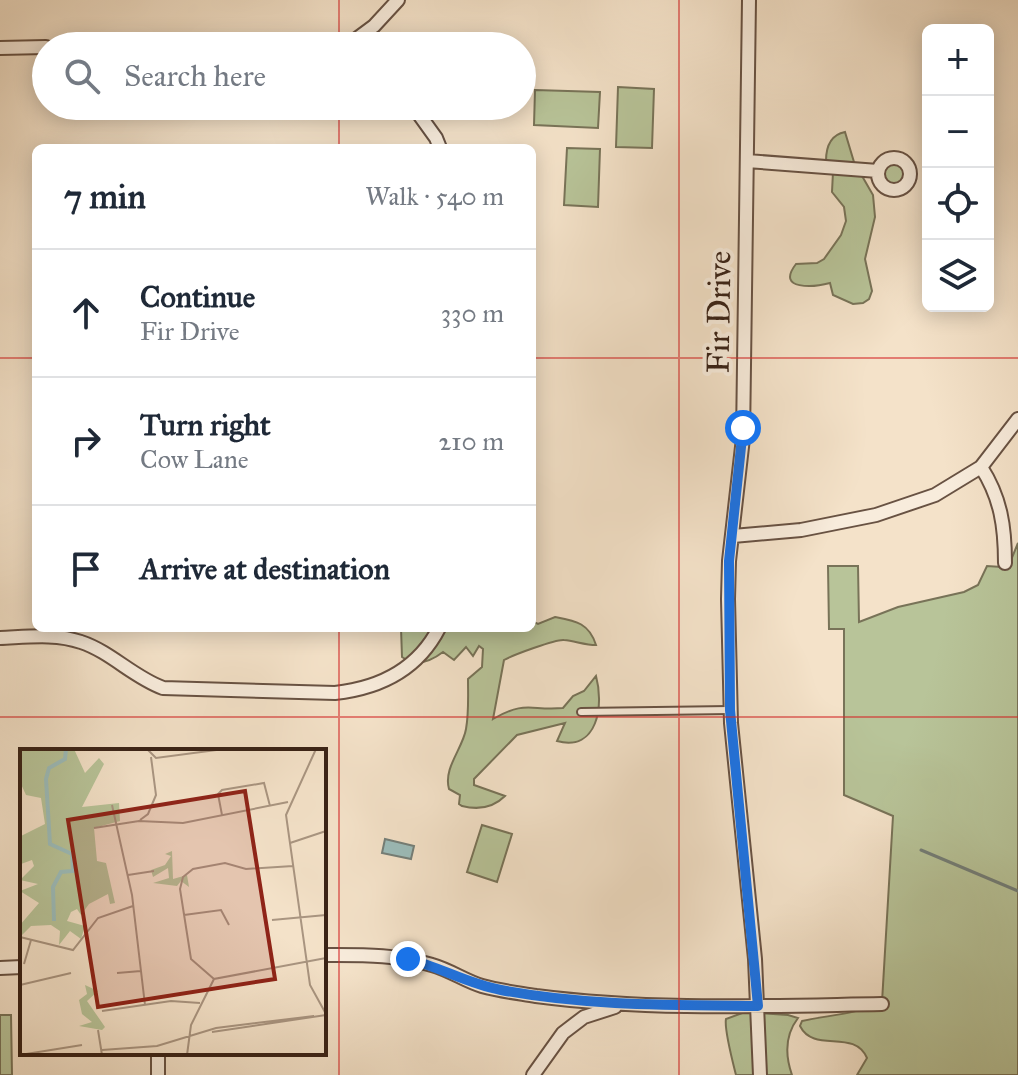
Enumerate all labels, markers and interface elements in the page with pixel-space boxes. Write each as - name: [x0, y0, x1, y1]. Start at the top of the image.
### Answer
- map controls: [922, 24, 994, 312]
- button: +: [922, 24, 994, 96]
- search box: [32, 32, 536, 120]
- icon: search: [60, 54, 104, 98]
- text: Search here: [124, 58, 266, 94]
- button: −: [922, 96, 994, 168]
- button: locate: [922, 168, 994, 240]
- text: 7 min: [64, 176, 146, 217]
- text: Walk · 540 m: [365, 180, 504, 212]
- button: layers: [922, 240, 994, 312]
- street label: Fir Drive: [698, 250, 740, 374]
- text: Continue: [140, 279, 255, 315]
- icon: ahead: [64, 291, 108, 335]
- text: 330 m: [441, 297, 504, 329]
- text: Fir Drive: [140, 315, 240, 347]
- text: Turn right: [140, 407, 271, 443]
- route start: [725, 410, 761, 446]
- icon: right: [64, 419, 108, 463]
- text: 210 m: [438, 425, 504, 457]
- text: Cow Lane: [140, 443, 249, 475]
- icon: arrive: [64, 547, 108, 591]
- text: Arrive at destination: [140, 551, 390, 587]
- inset map: [20, 749, 326, 1055]
- route end: [390, 941, 426, 977]

